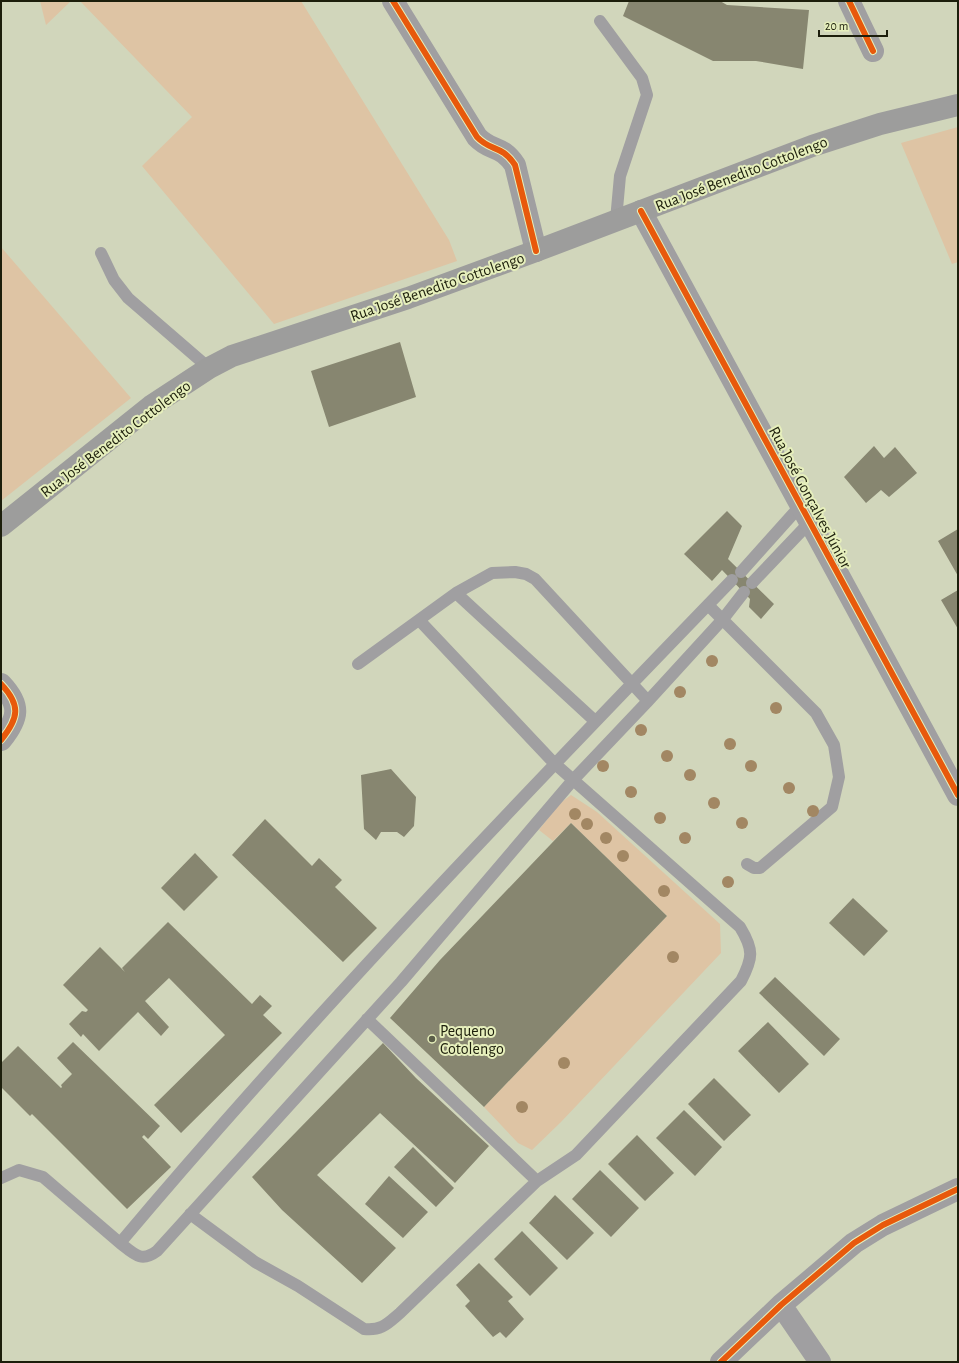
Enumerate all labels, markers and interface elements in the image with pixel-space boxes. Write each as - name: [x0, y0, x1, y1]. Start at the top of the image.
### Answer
- scale bar: [819, 12, 887, 38]
- text: 20 m: [825, 20, 848, 32]
- street label: Rua José Benedito Cottolengo: [653, 134, 830, 214]
- street label: Rua José Benedito Cottolengo: [348, 250, 527, 324]
- street label: Rua José Benedito Cottolengo: [38, 377, 194, 500]
- street label: Rua José Gonçalves Júnior: [766, 424, 855, 572]
- place label: Pequeno Cotolengo: [440, 1023, 504, 1057]
- marker: Pequeno Cotolengo: [427, 1034, 437, 1044]

